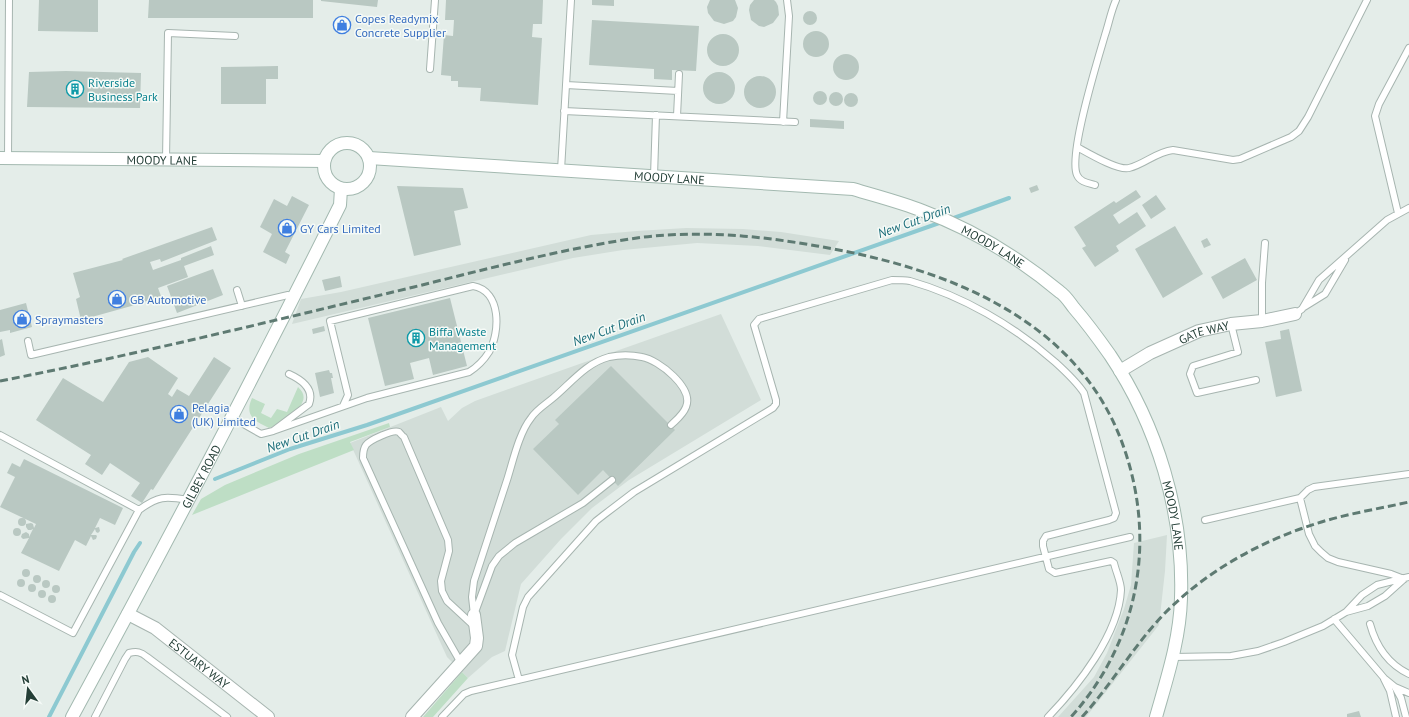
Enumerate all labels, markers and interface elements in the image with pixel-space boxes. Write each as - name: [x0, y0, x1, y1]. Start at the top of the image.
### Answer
- place label: Copes Readymix Concrete Supplier: [355, 11, 446, 40]
- shop icon: Copes Readymix Concrete Supplier: [332, 15, 352, 35]
- place label: Riverside Business Park: [88, 75, 158, 104]
- building icon: Riverside Business Park: [65, 79, 85, 99]
- street label: MOODY LANE: [127, 152, 197, 167]
- street label: MOODY LANE: [634, 167, 705, 187]
- water label: New Cut Drain: [875, 200, 953, 242]
- shop icon: GY Cars Limited: [277, 218, 297, 238]
- place label: GY Cars Limited: [300, 221, 381, 236]
- street label: MOODY LANE: [959, 221, 1028, 271]
- shop icon: GB Automotive: [107, 289, 127, 309]
- place label: GB Automotive: [130, 292, 206, 307]
- water label: New Cut Drain: [570, 308, 648, 350]
- shop icon: Spraymasters: [12, 309, 32, 329]
- place label: Spraymasters: [35, 312, 103, 327]
- street label: GATE WAY: [1176, 317, 1231, 347]
- place label: Biffa Waste Management: [429, 324, 496, 353]
- building icon: Biffa Waste Management: [406, 328, 426, 348]
- place label: Pelagia (UK) Limited: [192, 400, 256, 429]
- shop icon: Pelagia (UK) Limited: [169, 404, 189, 424]
- water label: New Cut Drain: [264, 416, 342, 456]
- street label: GILBEY ROAD: [178, 442, 224, 511]
- street label: MOODY LANE: [1160, 479, 1187, 551]
- street label: ESTUARY WAY: [166, 635, 233, 692]
- north arrow: [8, 669, 48, 709]
- text: N: [20, 672, 31, 687]

